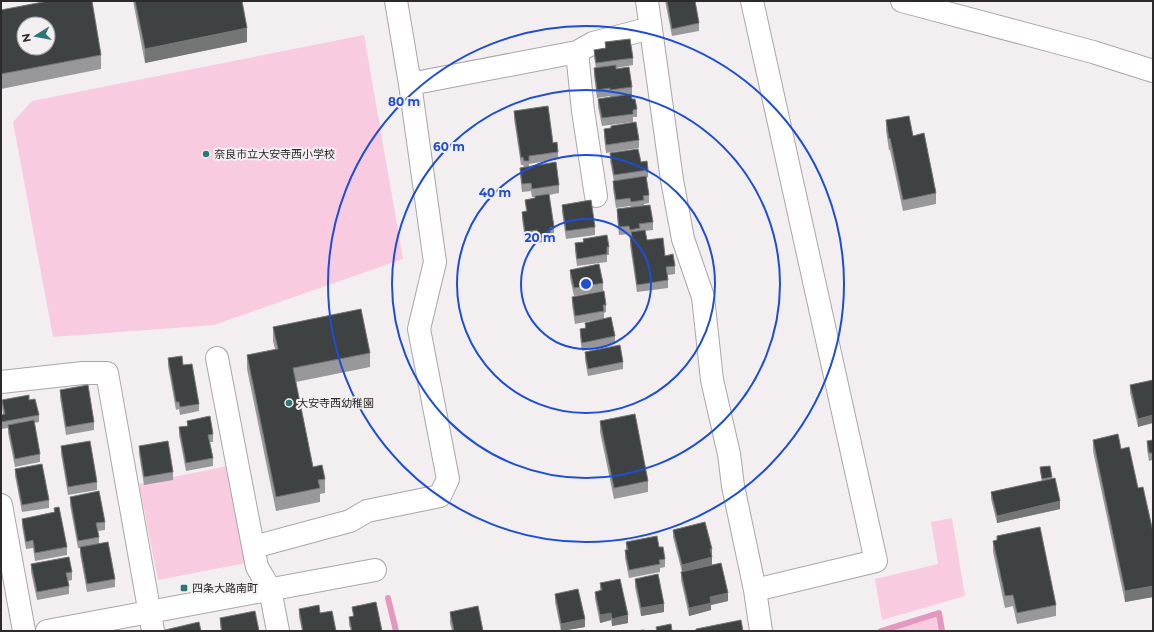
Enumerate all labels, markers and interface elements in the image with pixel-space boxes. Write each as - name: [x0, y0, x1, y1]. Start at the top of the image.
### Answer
- north arrow: [16, 16, 56, 56]
- text: N: [18, 32, 34, 44]
- text: 80 m: [388, 94, 420, 109]
- text: 60 m: [433, 139, 465, 154]
- place label: 奈良市立大安寺西小学校: [214, 147, 335, 161]
- marker: 奈良市立大安寺西小学校: [201, 149, 211, 159]
- text: 40 m: [479, 185, 511, 200]
- text: 20 m: [524, 230, 556, 245]
- centre of rings: [579, 277, 593, 291]
- place label: 大安寺西幼稚園: [297, 396, 374, 410]
- marker: 大安寺西幼稚園: [284, 398, 294, 408]
- place label: 四条大路南町: [192, 581, 258, 595]
- marker: 四条大路南町: [179, 583, 189, 593]

